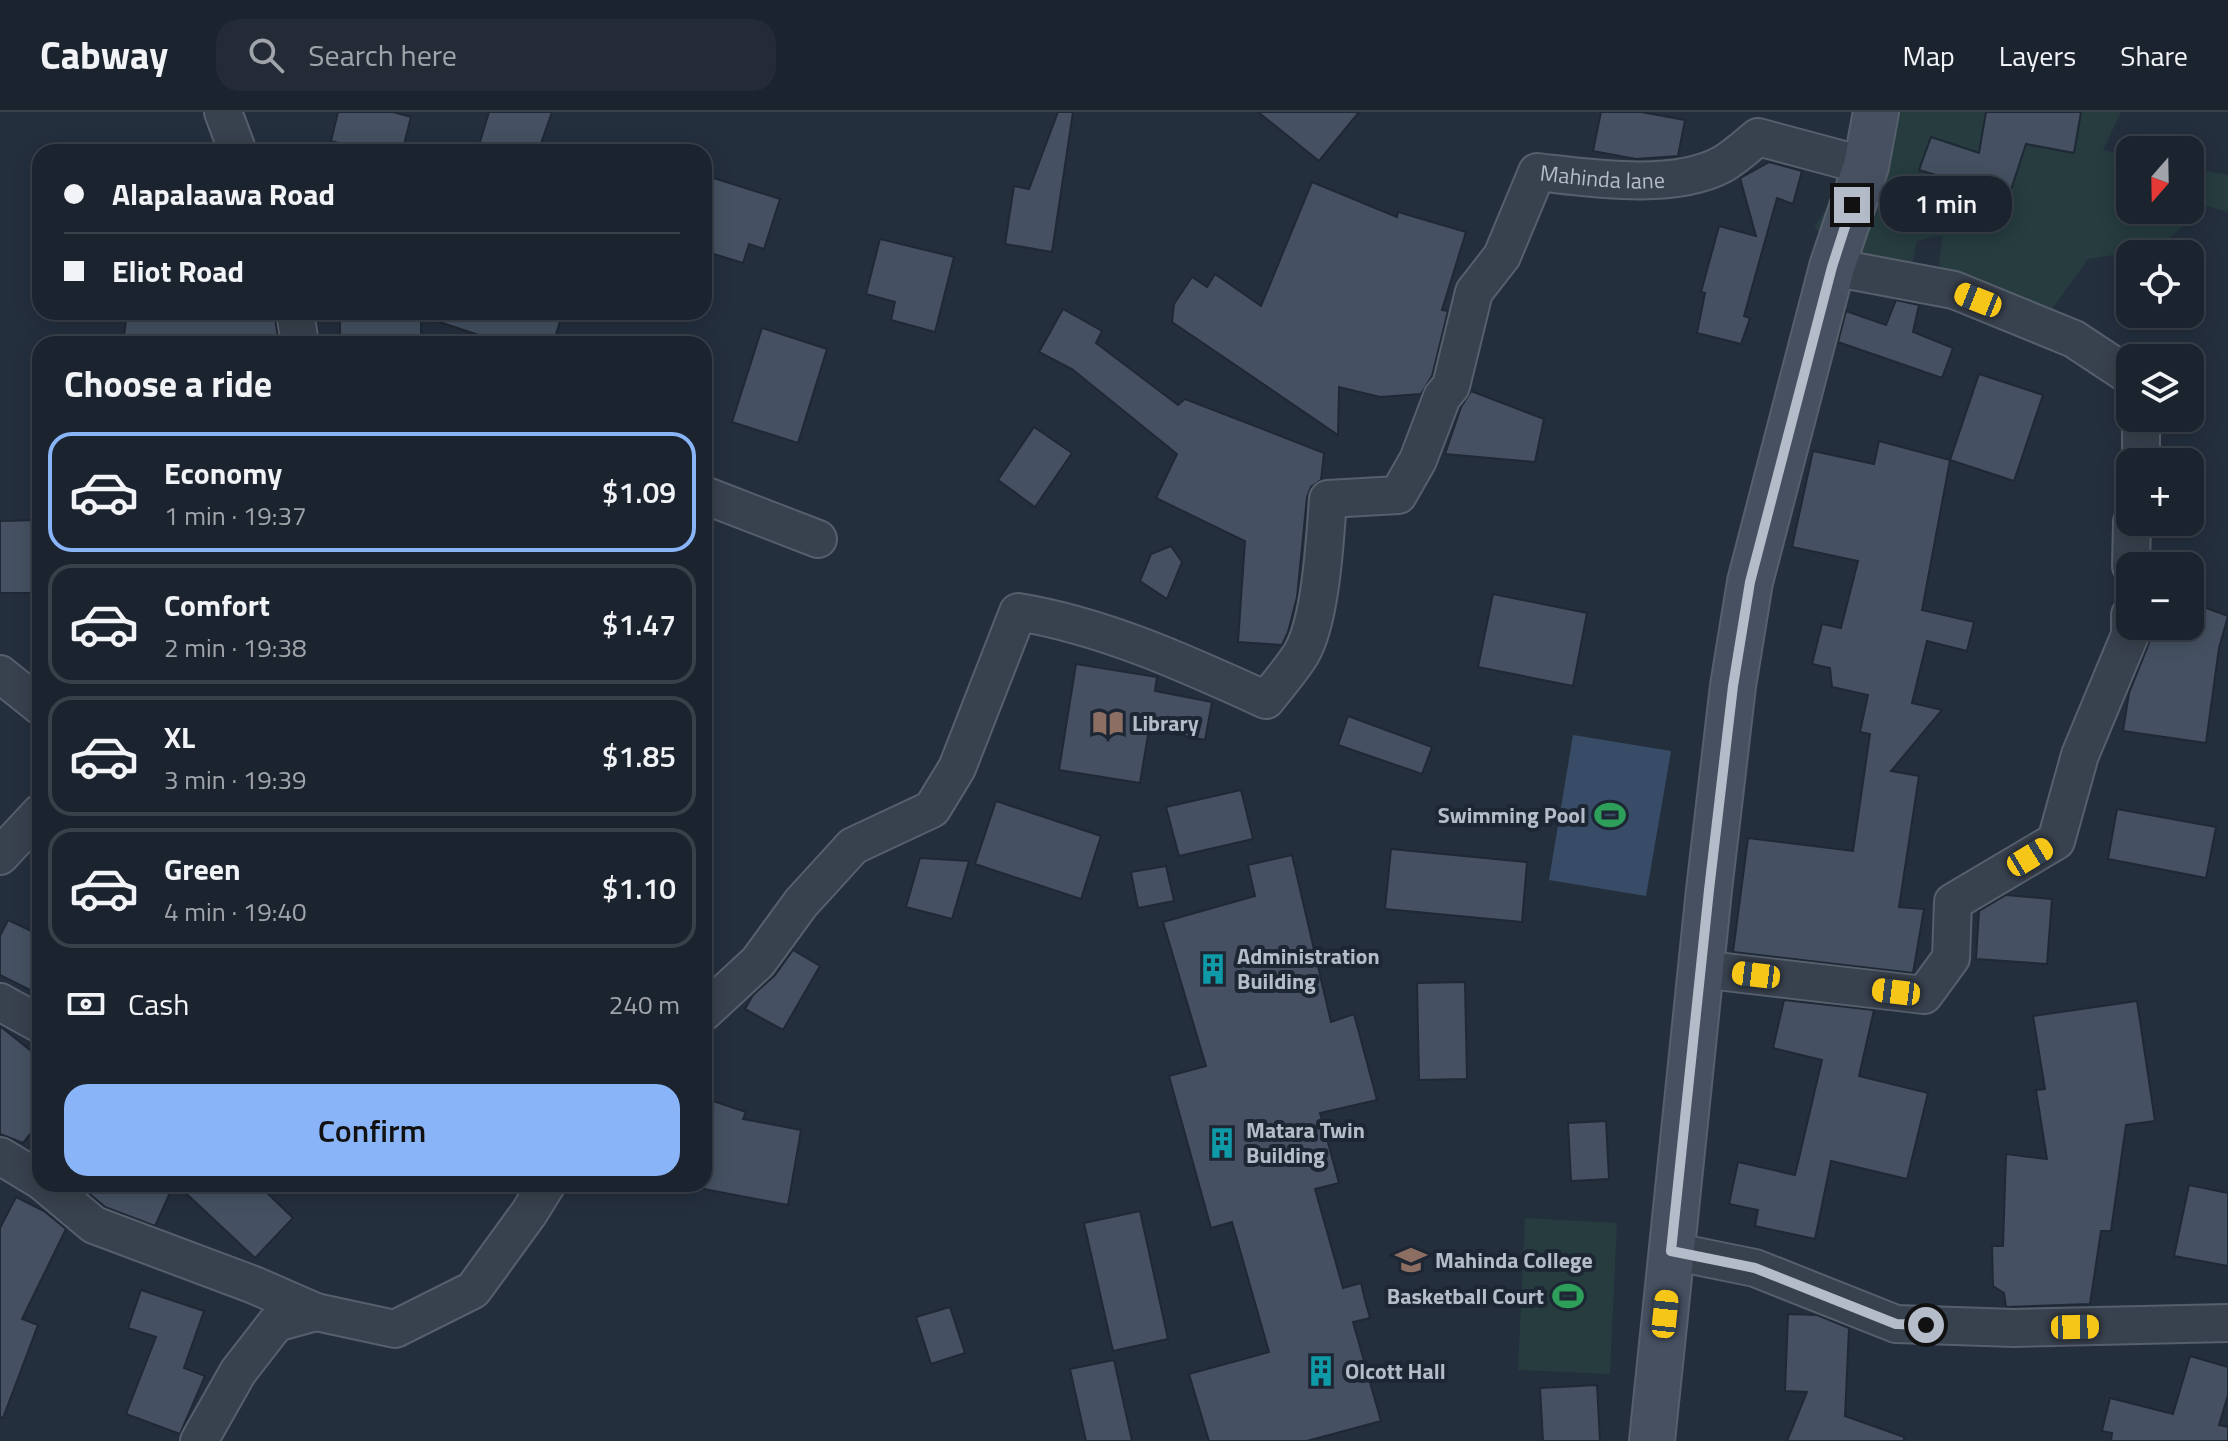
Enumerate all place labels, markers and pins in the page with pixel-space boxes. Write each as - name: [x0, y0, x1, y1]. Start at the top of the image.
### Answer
- library icon: Library: [1091, 706, 1125, 740]
- place label: Library: [1132, 706, 1199, 740]
- place label: Swimming Pool: [1438, 798, 1586, 832]
- sports icon: Swimming Pool: [1593, 798, 1627, 832]
- place label: Administration Building: [1237, 939, 1380, 998]
- building icon: Administration Building: [1196, 952, 1230, 986]
- place label: Matara Twin Building: [1246, 1113, 1365, 1172]
- building icon: Matara Twin Building: [1205, 1126, 1239, 1160]
- school or university icon: Mahinda College: [1394, 1243, 1428, 1277]
- place label: Mahinda College: [1435, 1243, 1593, 1277]
- place label: Basketball Court: [1387, 1279, 1544, 1313]
- sports icon: Basketball Court: [1551, 1279, 1585, 1313]
- building icon: Olcott Hall: [1304, 1354, 1338, 1388]
- place label: Olcott Hall: [1345, 1354, 1446, 1388]

